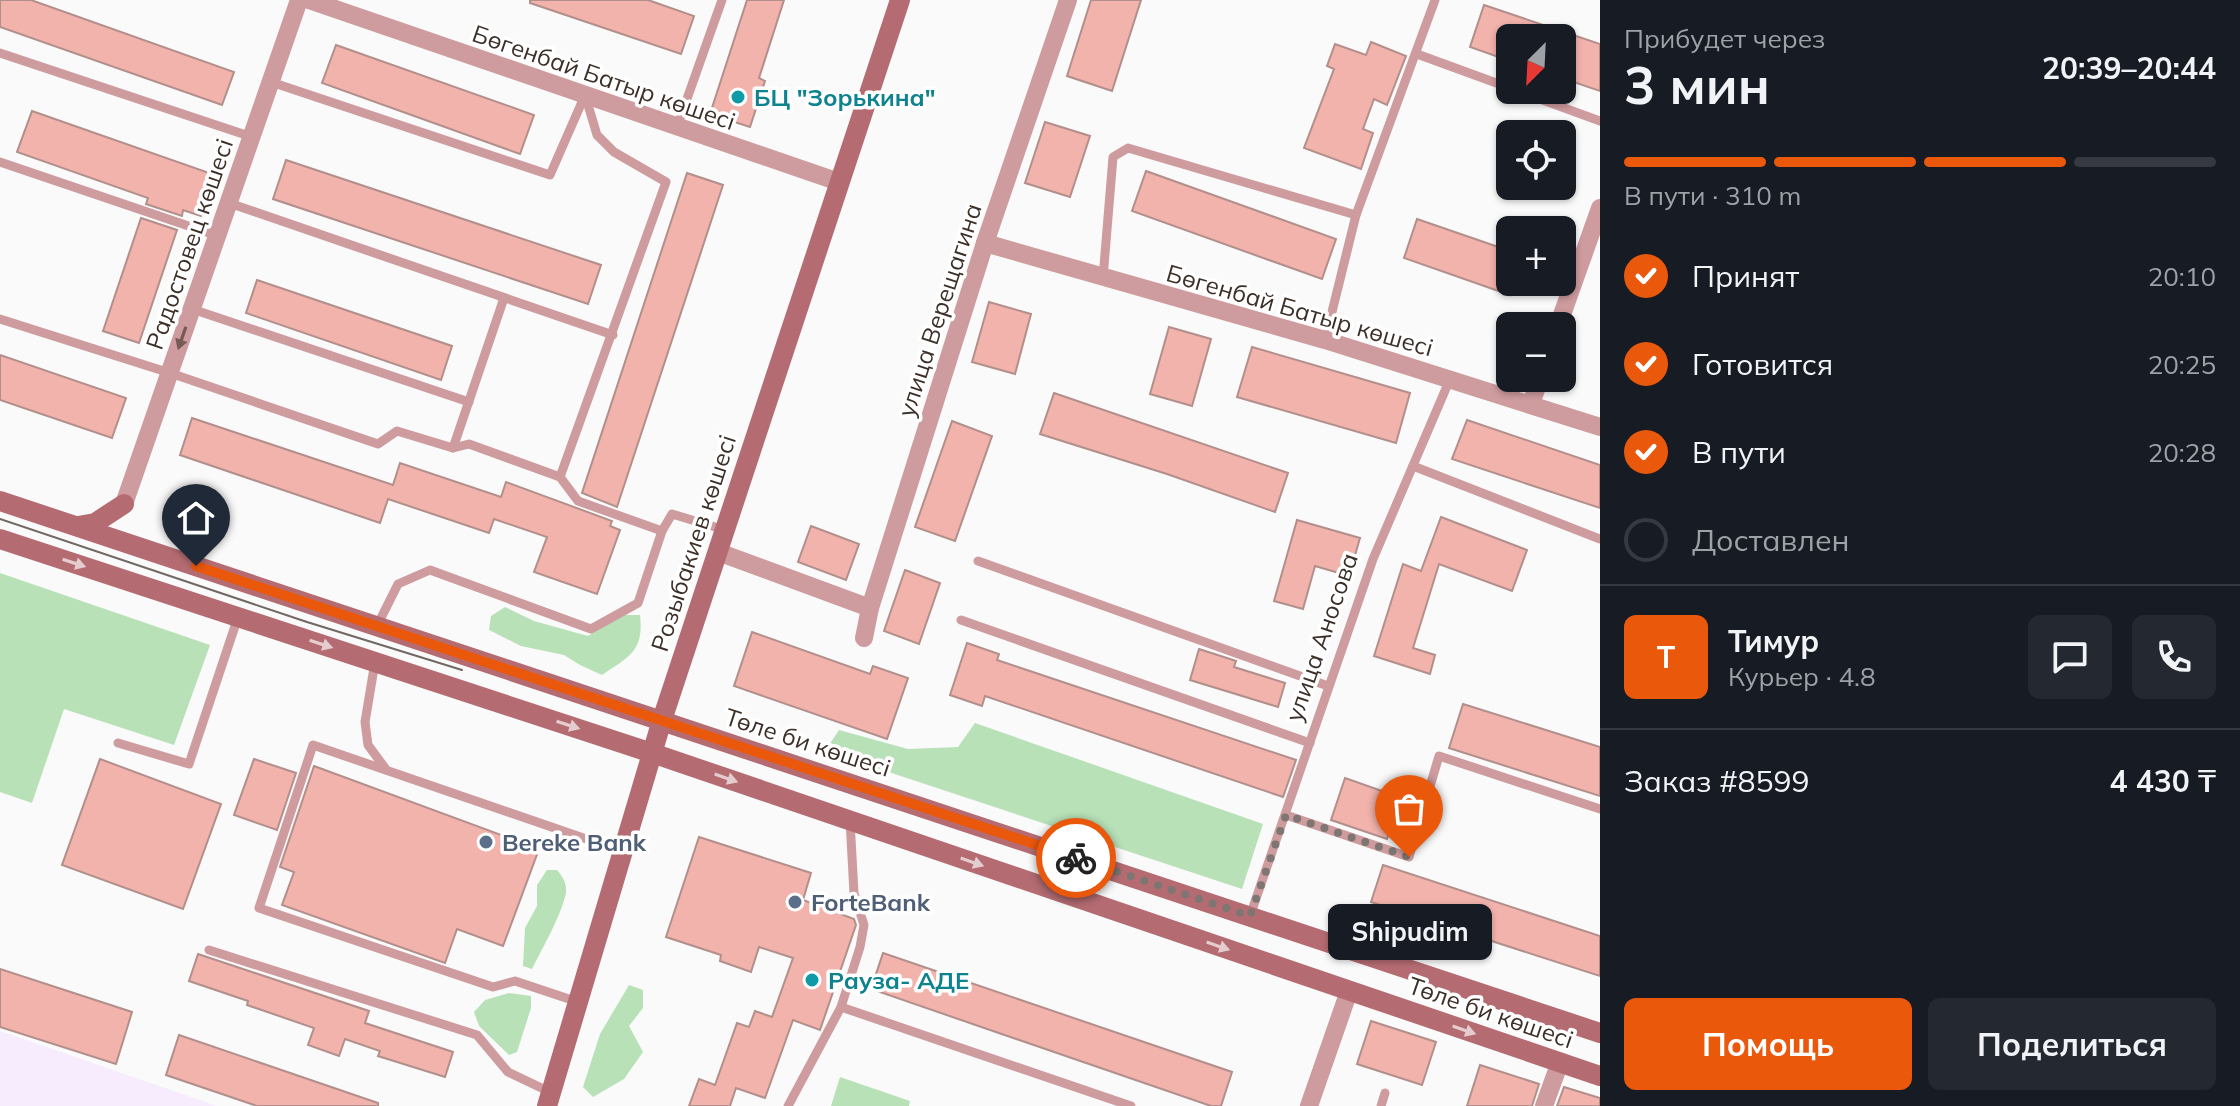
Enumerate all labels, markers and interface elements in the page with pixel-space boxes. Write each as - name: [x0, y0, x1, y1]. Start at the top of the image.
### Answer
- street label: Бөгенбай Батыр көшесі: [469, 18, 739, 136]
- text: Прибудет через: [1624, 22, 1825, 55]
- north arrow: [1496, 24, 1576, 104]
- map controls: [1496, 24, 1576, 392]
- text: 20:39–20:44: [2042, 49, 2216, 87]
- text: 3 мин: [1624, 52, 1770, 117]
- place label: БЦ "Зорькина": [754, 82, 936, 112]
- marker: БЦ "Зорькина": [729, 88, 747, 106]
- button: locate: [1496, 120, 1576, 200]
- street label: Радостовец көшесі: [139, 135, 239, 353]
- text: В пути · 310 m: [1624, 179, 1801, 212]
- street label: улица Верещагина: [890, 200, 988, 420]
- button: +: [1496, 216, 1576, 296]
- icon: check: [1624, 254, 1668, 298]
- text: Принят: [1692, 257, 1799, 295]
- street label: Бөгенбай Батыр көшесі: [1163, 258, 1437, 362]
- text: 20:10: [2148, 260, 2216, 293]
- button: −: [1496, 312, 1576, 392]
- one-way arrow: [176, 327, 188, 351]
- icon: check: [1624, 342, 1668, 386]
- text: Готовится: [1692, 345, 1833, 383]
- text: 20:25: [2148, 348, 2216, 381]
- icon: check: [1624, 430, 1668, 474]
- street label: Розыбакиев көшесі: [644, 431, 742, 655]
- text: В пути: [1692, 433, 1786, 471]
- text: 20:28: [2148, 436, 2216, 469]
- pin: [162, 484, 230, 566]
- icon: home: [174, 496, 218, 540]
- text: Доставлен: [1692, 521, 1850, 559]
- street label: улица Аносова: [1278, 549, 1364, 725]
- one-way arrow: [62, 558, 86, 570]
- button: chat: [2028, 615, 2112, 699]
- button: phone: [2132, 615, 2216, 699]
- text: Тимур: [1728, 622, 1819, 660]
- text: Т: [1657, 638, 1675, 676]
- one-way arrow: [309, 639, 333, 651]
- text: Курьер · 4.8: [1728, 660, 1876, 693]
- street label: Төле би көшесі: [721, 701, 895, 783]
- one-way arrow: [556, 720, 580, 732]
- text: Заказ #8599: [1624, 762, 1809, 800]
- text: 4 430 ₸: [2110, 762, 2216, 800]
- one-way arrow: [714, 773, 738, 785]
- pin: [1375, 775, 1443, 857]
- icon: bag: [1387, 787, 1431, 831]
- courier: [1036, 818, 1116, 898]
- place label: Bereke Bank: [502, 827, 647, 857]
- marker: Bereke Bank: [477, 833, 495, 851]
- icon: bike: [1054, 836, 1098, 880]
- one-way arrow: [960, 857, 984, 869]
- place label: ForteBank: [811, 887, 931, 917]
- marker: ForteBank: [786, 893, 804, 911]
- callout: Shipudim: [1327, 905, 1491, 961]
- text: Shipudim: [1351, 915, 1469, 948]
- one-way arrow: [1206, 941, 1230, 953]
- place label: Рауза- АДЕ: [828, 965, 969, 995]
- street label: Төле би көшесі: [1405, 970, 1577, 1054]
- marker: Рауза- АДЕ: [803, 971, 821, 989]
- button: Помощь: [1624, 998, 1912, 1090]
- button: Поделиться: [1928, 998, 2216, 1090]
- one-way arrow: [1453, 1024, 1477, 1036]

